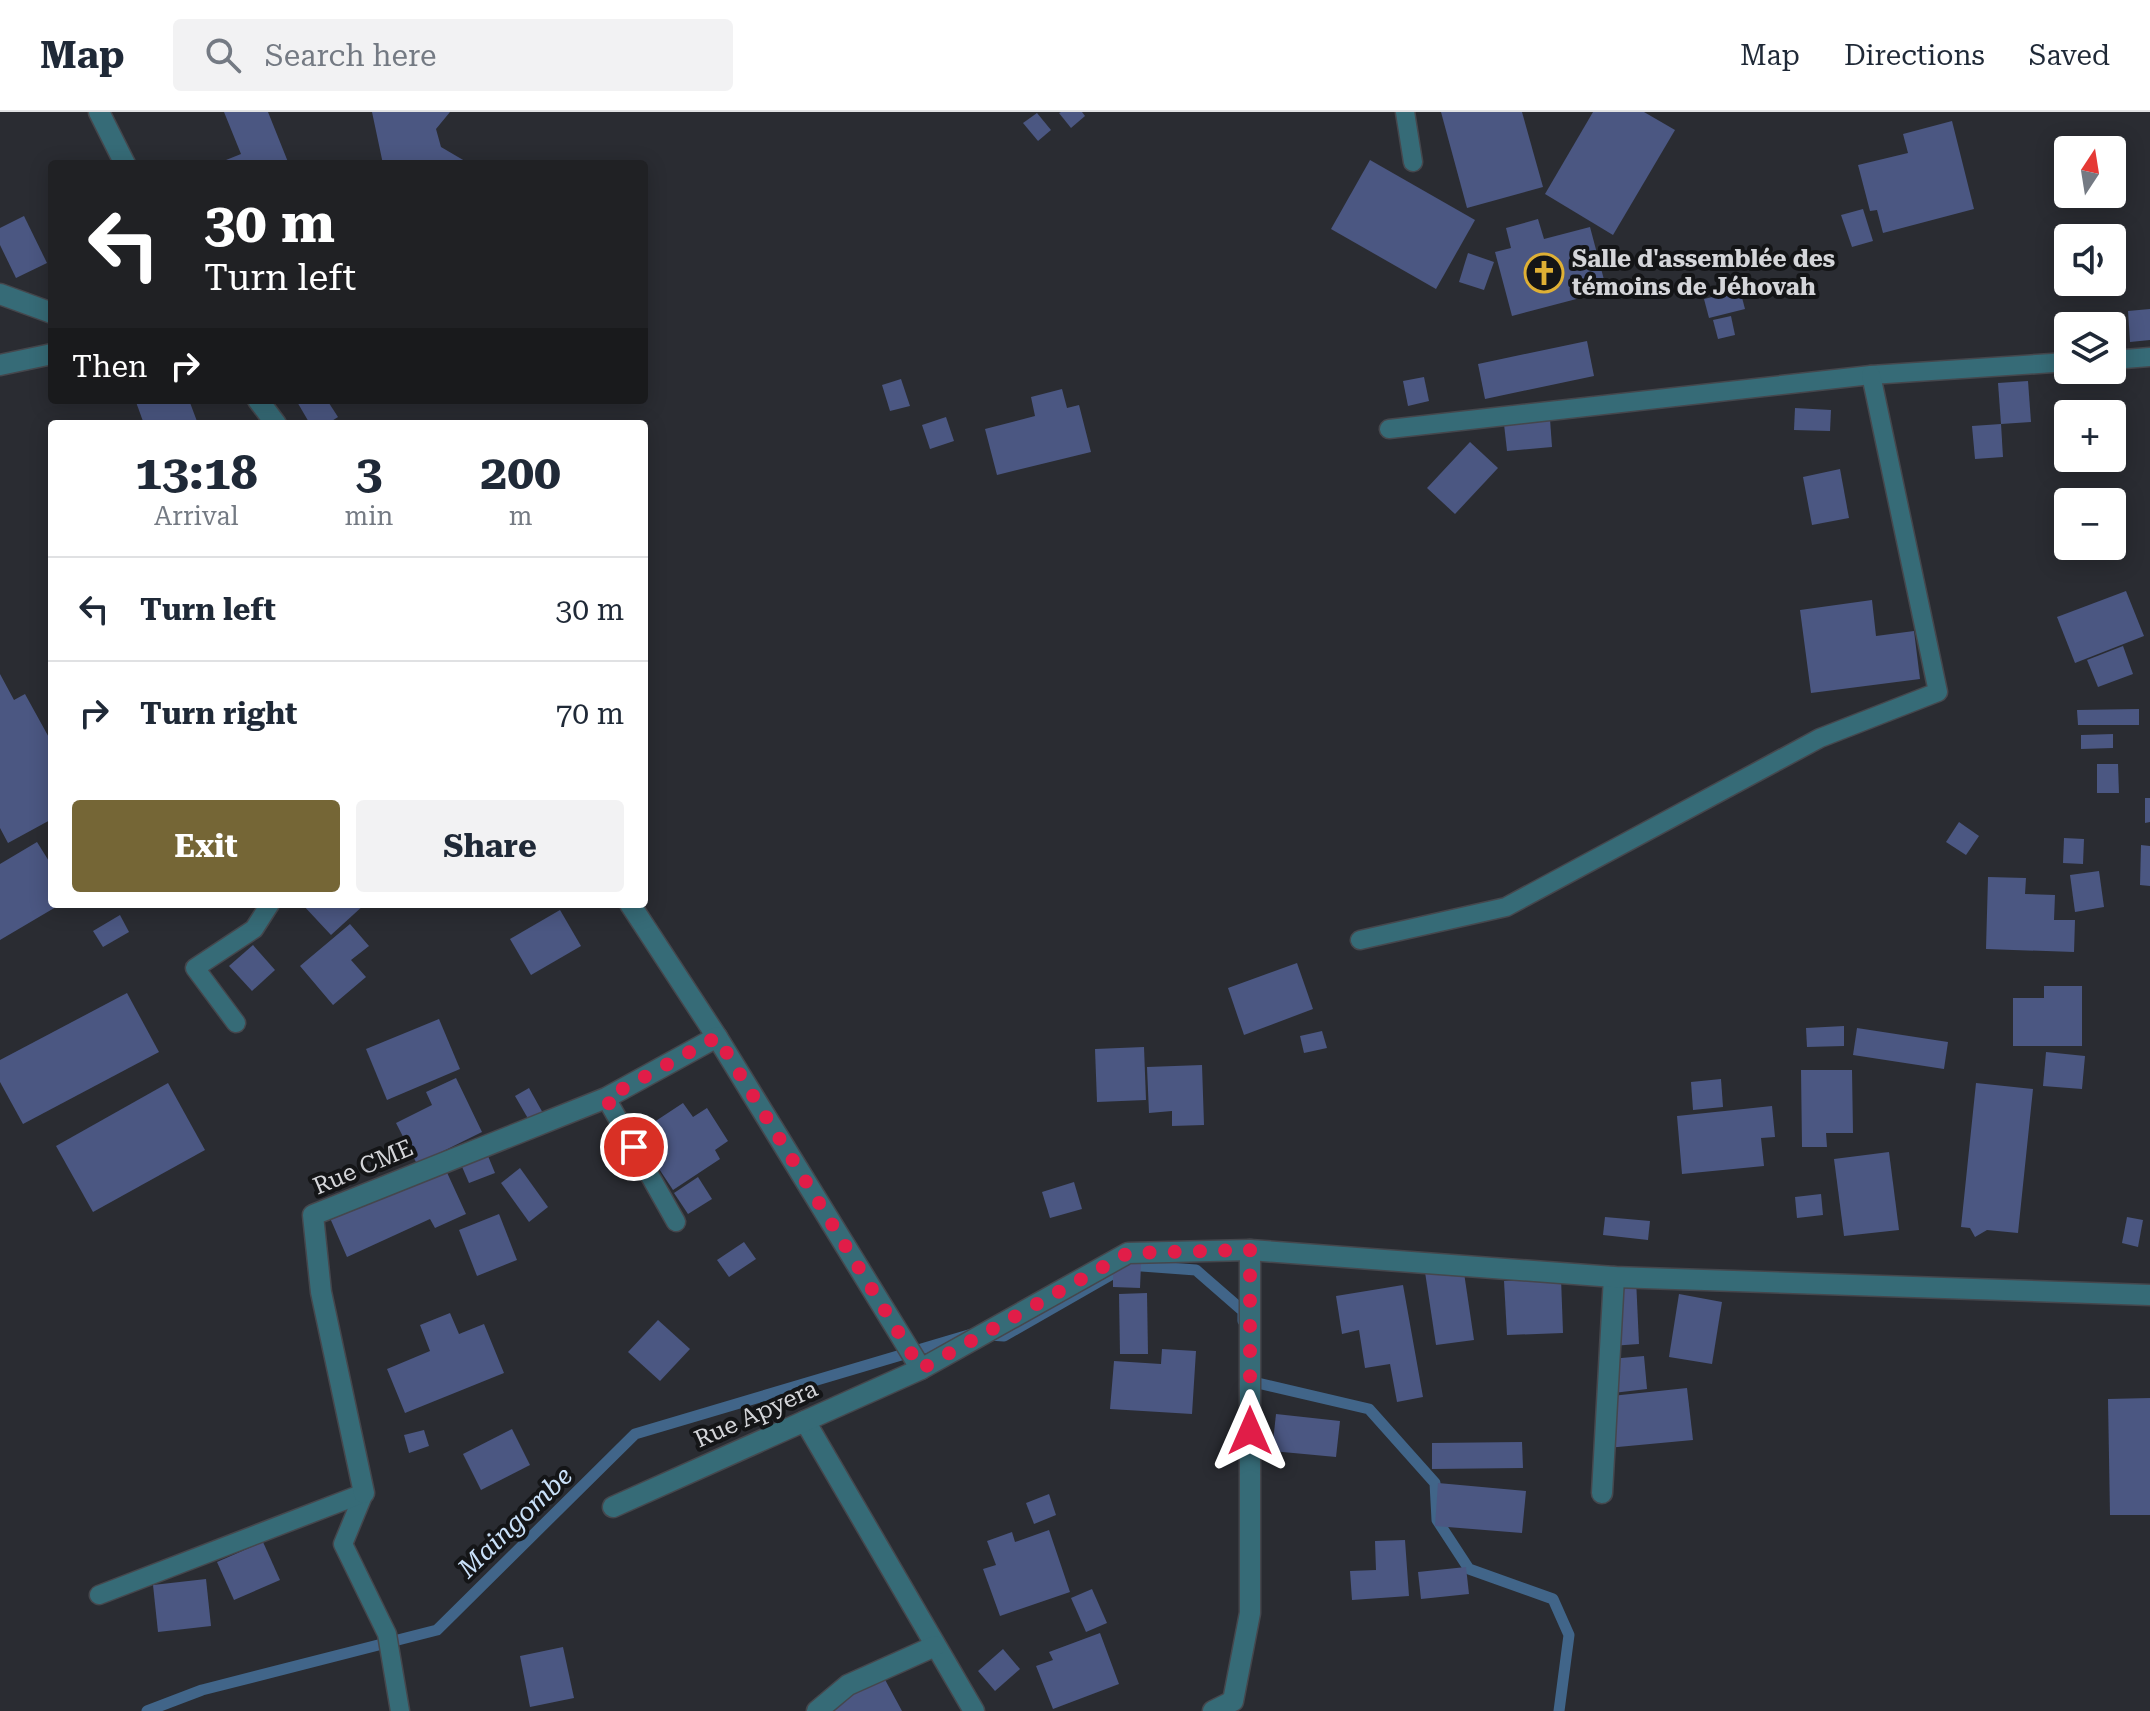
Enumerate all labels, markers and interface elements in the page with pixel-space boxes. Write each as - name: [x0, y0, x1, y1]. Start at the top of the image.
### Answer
- search box: [173, 19, 733, 91]
- text: Map: [40, 33, 125, 77]
- icon: search: [201, 33, 245, 77]
- text: Search here: [265, 38, 437, 73]
- text: Map: [1740, 39, 1800, 72]
- text: Directions: [1844, 39, 1985, 72]
- text: Saved: [2029, 39, 2110, 72]
- north arrow: [2054, 136, 2126, 208]
- map controls: [2054, 136, 2126, 560]
- text: 30 m: [204, 190, 335, 256]
- icon: left: [72, 192, 176, 296]
- button: sound: [2054, 224, 2126, 296]
- place label: Salle d'assemblée des témoins de Jéhovah: [1572, 245, 1835, 301]
- church icon: Salle d'assemblée des témoins de Jéhovah: [1523, 252, 1565, 294]
- text: Turn left: [204, 257, 356, 299]
- button: layers: [2054, 312, 2126, 384]
- icon: right: [163, 344, 207, 388]
- text: Then: [72, 349, 147, 384]
- button: +: [2054, 400, 2126, 472]
- text: 13:18: [135, 445, 258, 501]
- text: 3: [355, 445, 382, 501]
- text: 200: [480, 445, 561, 501]
- button: −: [2054, 488, 2126, 560]
- text: Arrival: [154, 501, 239, 531]
- text: min: [345, 501, 393, 531]
- text: m: [509, 501, 533, 531]
- icon: left: [72, 587, 116, 631]
- text: Turn left: [140, 592, 276, 627]
- text: 30 m: [555, 592, 624, 627]
- icon: right: [72, 691, 116, 735]
- text: Turn right: [140, 696, 297, 731]
- text: 70 m: [555, 696, 624, 731]
- button: Exit: [72, 800, 340, 892]
- button: Share: [356, 800, 624, 892]
- pin: [600, 1113, 668, 1181]
- icon: arrive: [612, 1125, 656, 1169]
- street label: Rue CME: [309, 1133, 417, 1201]
- street label: Rue Apyera: [690, 1374, 822, 1454]
- position arrow: [1208, 1389, 1292, 1473]
- water label: Maingombe: [451, 1460, 578, 1584]

